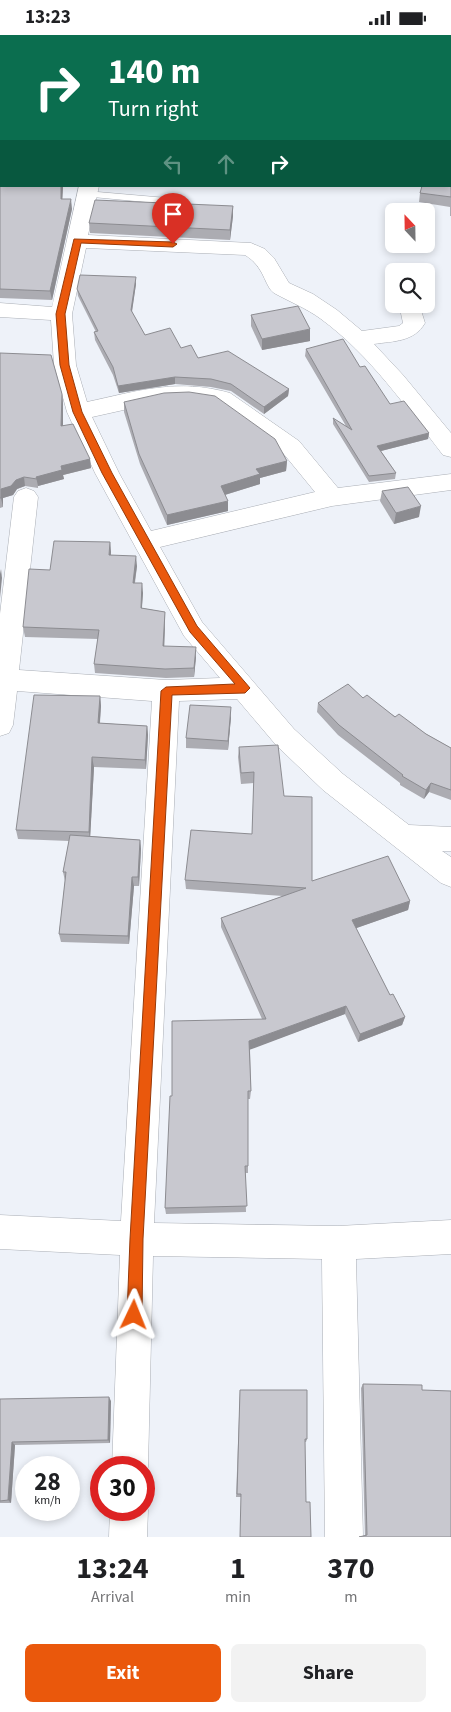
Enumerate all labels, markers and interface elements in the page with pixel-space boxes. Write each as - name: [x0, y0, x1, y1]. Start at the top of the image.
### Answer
- text: 13:23: [25, 4, 71, 31]
- text: 140 m: [108, 47, 200, 97]
- icon: right: [25, 55, 90, 120]
- text: Turn right: [108, 93, 198, 125]
- icon: left: [159, 150, 187, 178]
- icon: ahead: [212, 150, 240, 178]
- icon: right: [265, 150, 293, 178]
- pin: [152, 193, 194, 244]
- icon: arrive: [159, 200, 187, 228]
- north arrow: [385, 203, 435, 253]
- map controls: [385, 203, 435, 313]
- button: search: [385, 263, 435, 313]
- position arrow: [107, 1288, 159, 1340]
- speed limit sign: 30: [90, 1456, 155, 1521]
- text: 28: [34, 1464, 61, 1500]
- text: km/h: [34, 1492, 61, 1509]
- text: 13:24: [76, 1547, 149, 1590]
- text: 1: [230, 1547, 246, 1590]
- text: 370: [327, 1547, 375, 1590]
- text: Arrival: [91, 1586, 134, 1608]
- text: min: [225, 1586, 251, 1608]
- text: m: [344, 1586, 358, 1608]
- button: Exit: [25, 1644, 221, 1702]
- button: Share: [231, 1644, 426, 1702]

